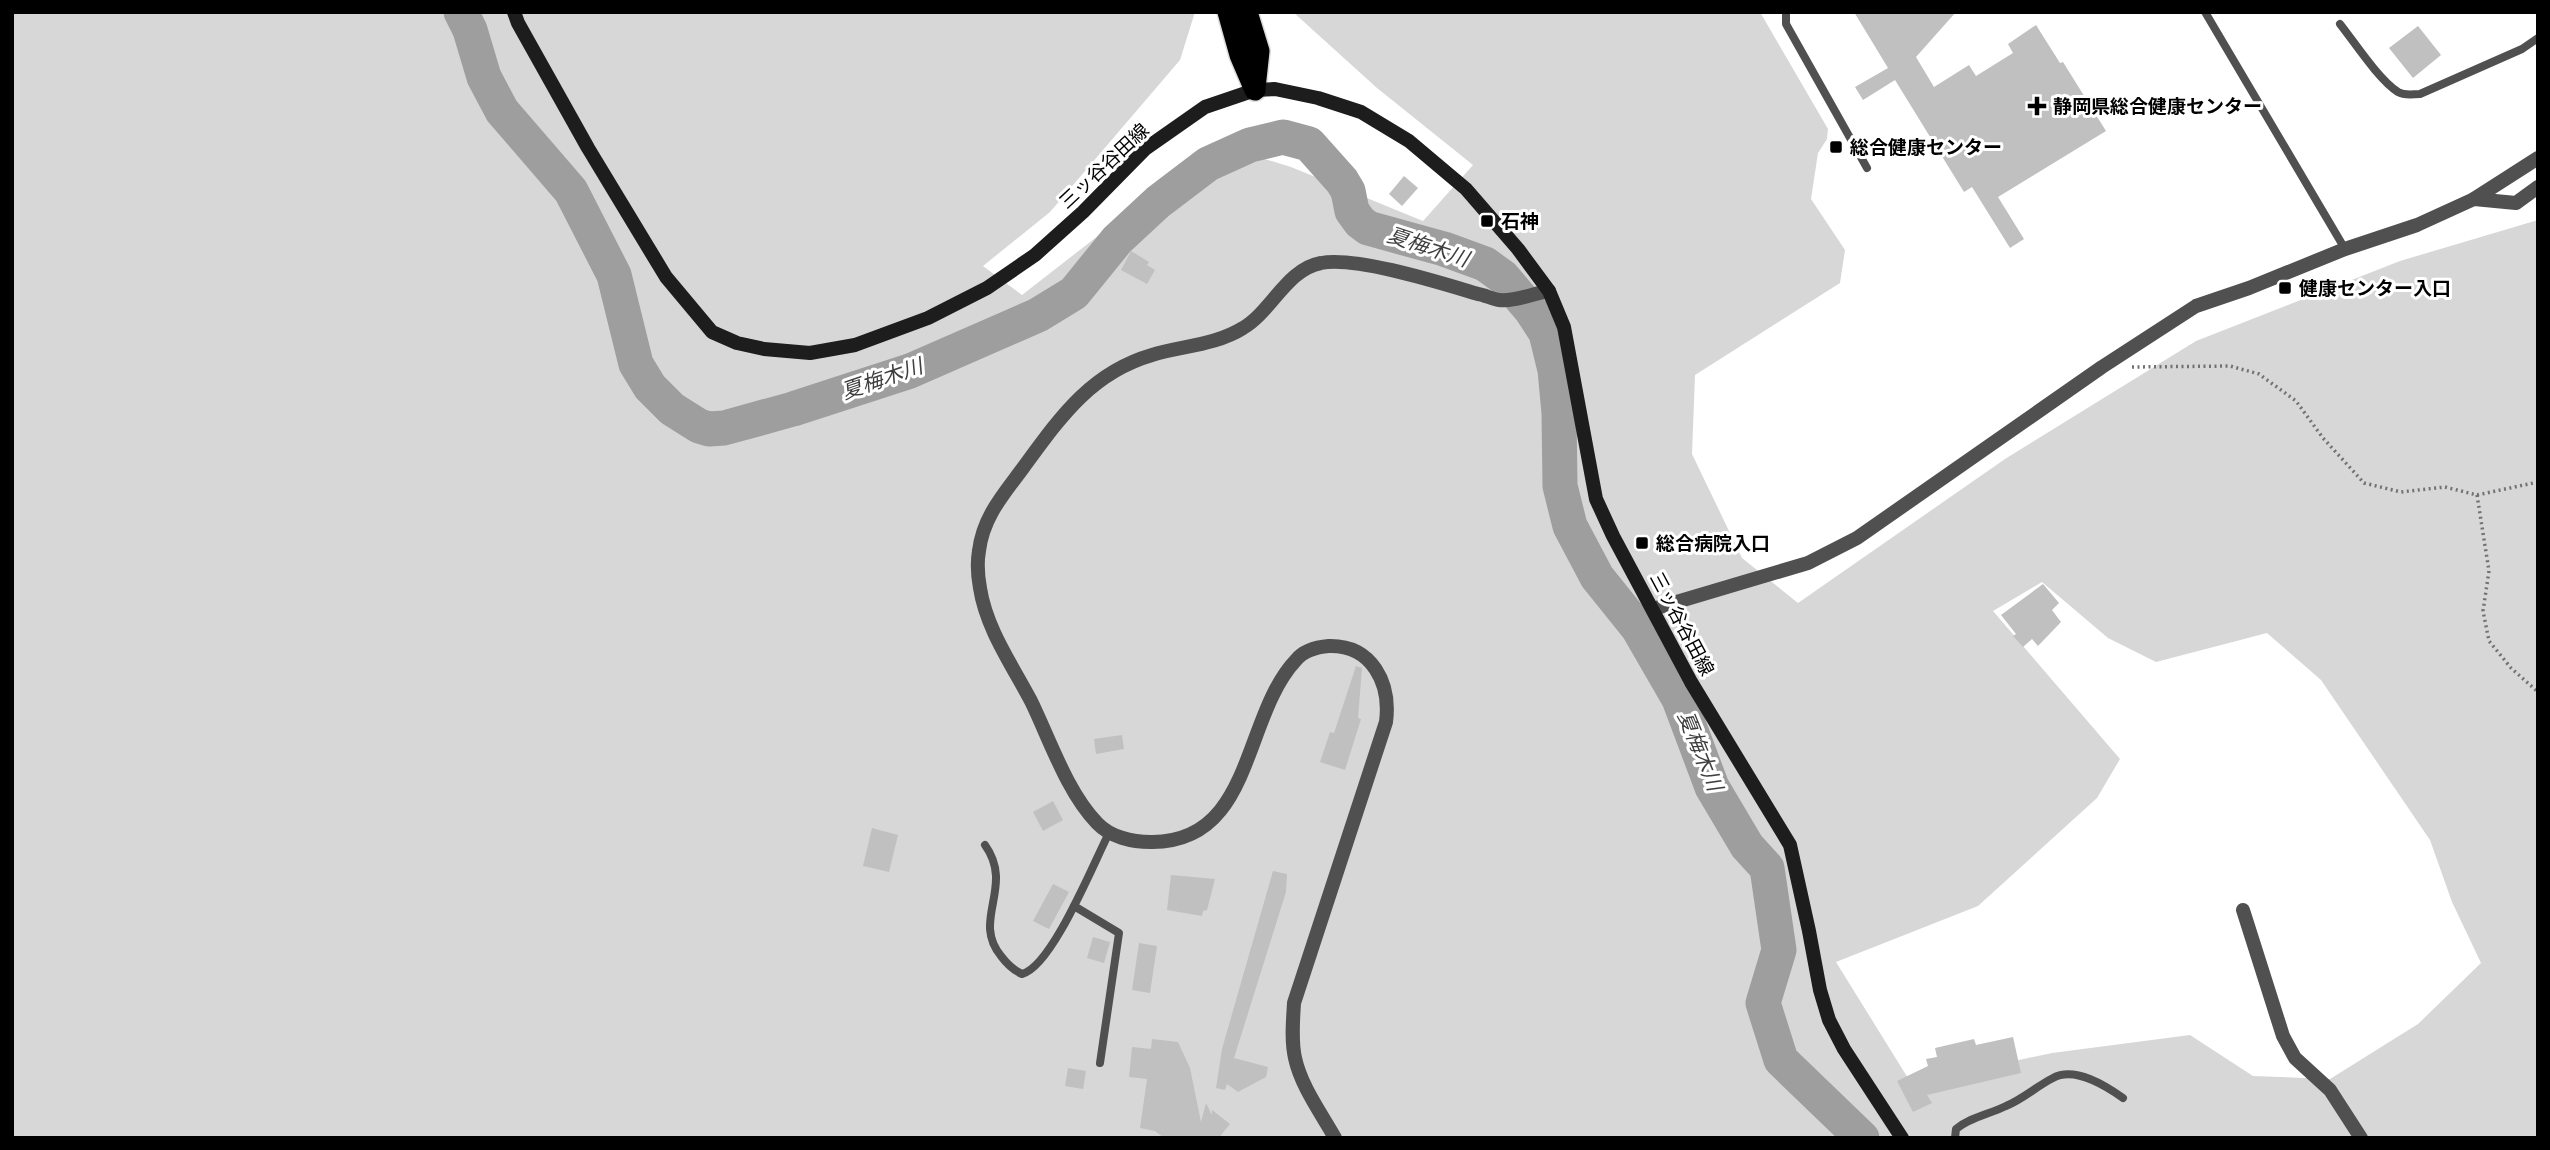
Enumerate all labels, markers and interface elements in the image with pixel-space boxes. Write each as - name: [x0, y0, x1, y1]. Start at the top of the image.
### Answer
- place label: 静岡県総合健康センター: [2053, 95, 2262, 118]
- marker: 静岡県総合健康センター: [2027, 96, 2047, 116]
- street label: 三ッ谷谷田線: [1054, 119, 1154, 213]
- place label: 総合健康センター: [1850, 136, 2002, 159]
- marker: 総合健康センター: [1828, 139, 1844, 155]
- place label: 石神: [1501, 210, 1539, 233]
- marker: 石神: [1479, 213, 1495, 229]
- water label: 夏梅木川: [1384, 223, 1474, 272]
- place label: 健康センター入口: [2298, 277, 2451, 300]
- marker: 健康センター入口: [2277, 280, 2293, 296]
- water label: 夏梅木川: [838, 353, 928, 404]
- place label: 総合病院入口: [1656, 532, 1770, 555]
- marker: 総合病院入口: [1634, 535, 1650, 551]
- street label: 三ッ谷谷田線: [1645, 568, 1719, 680]
- water label: 夏梅木川: [1673, 708, 1728, 796]

